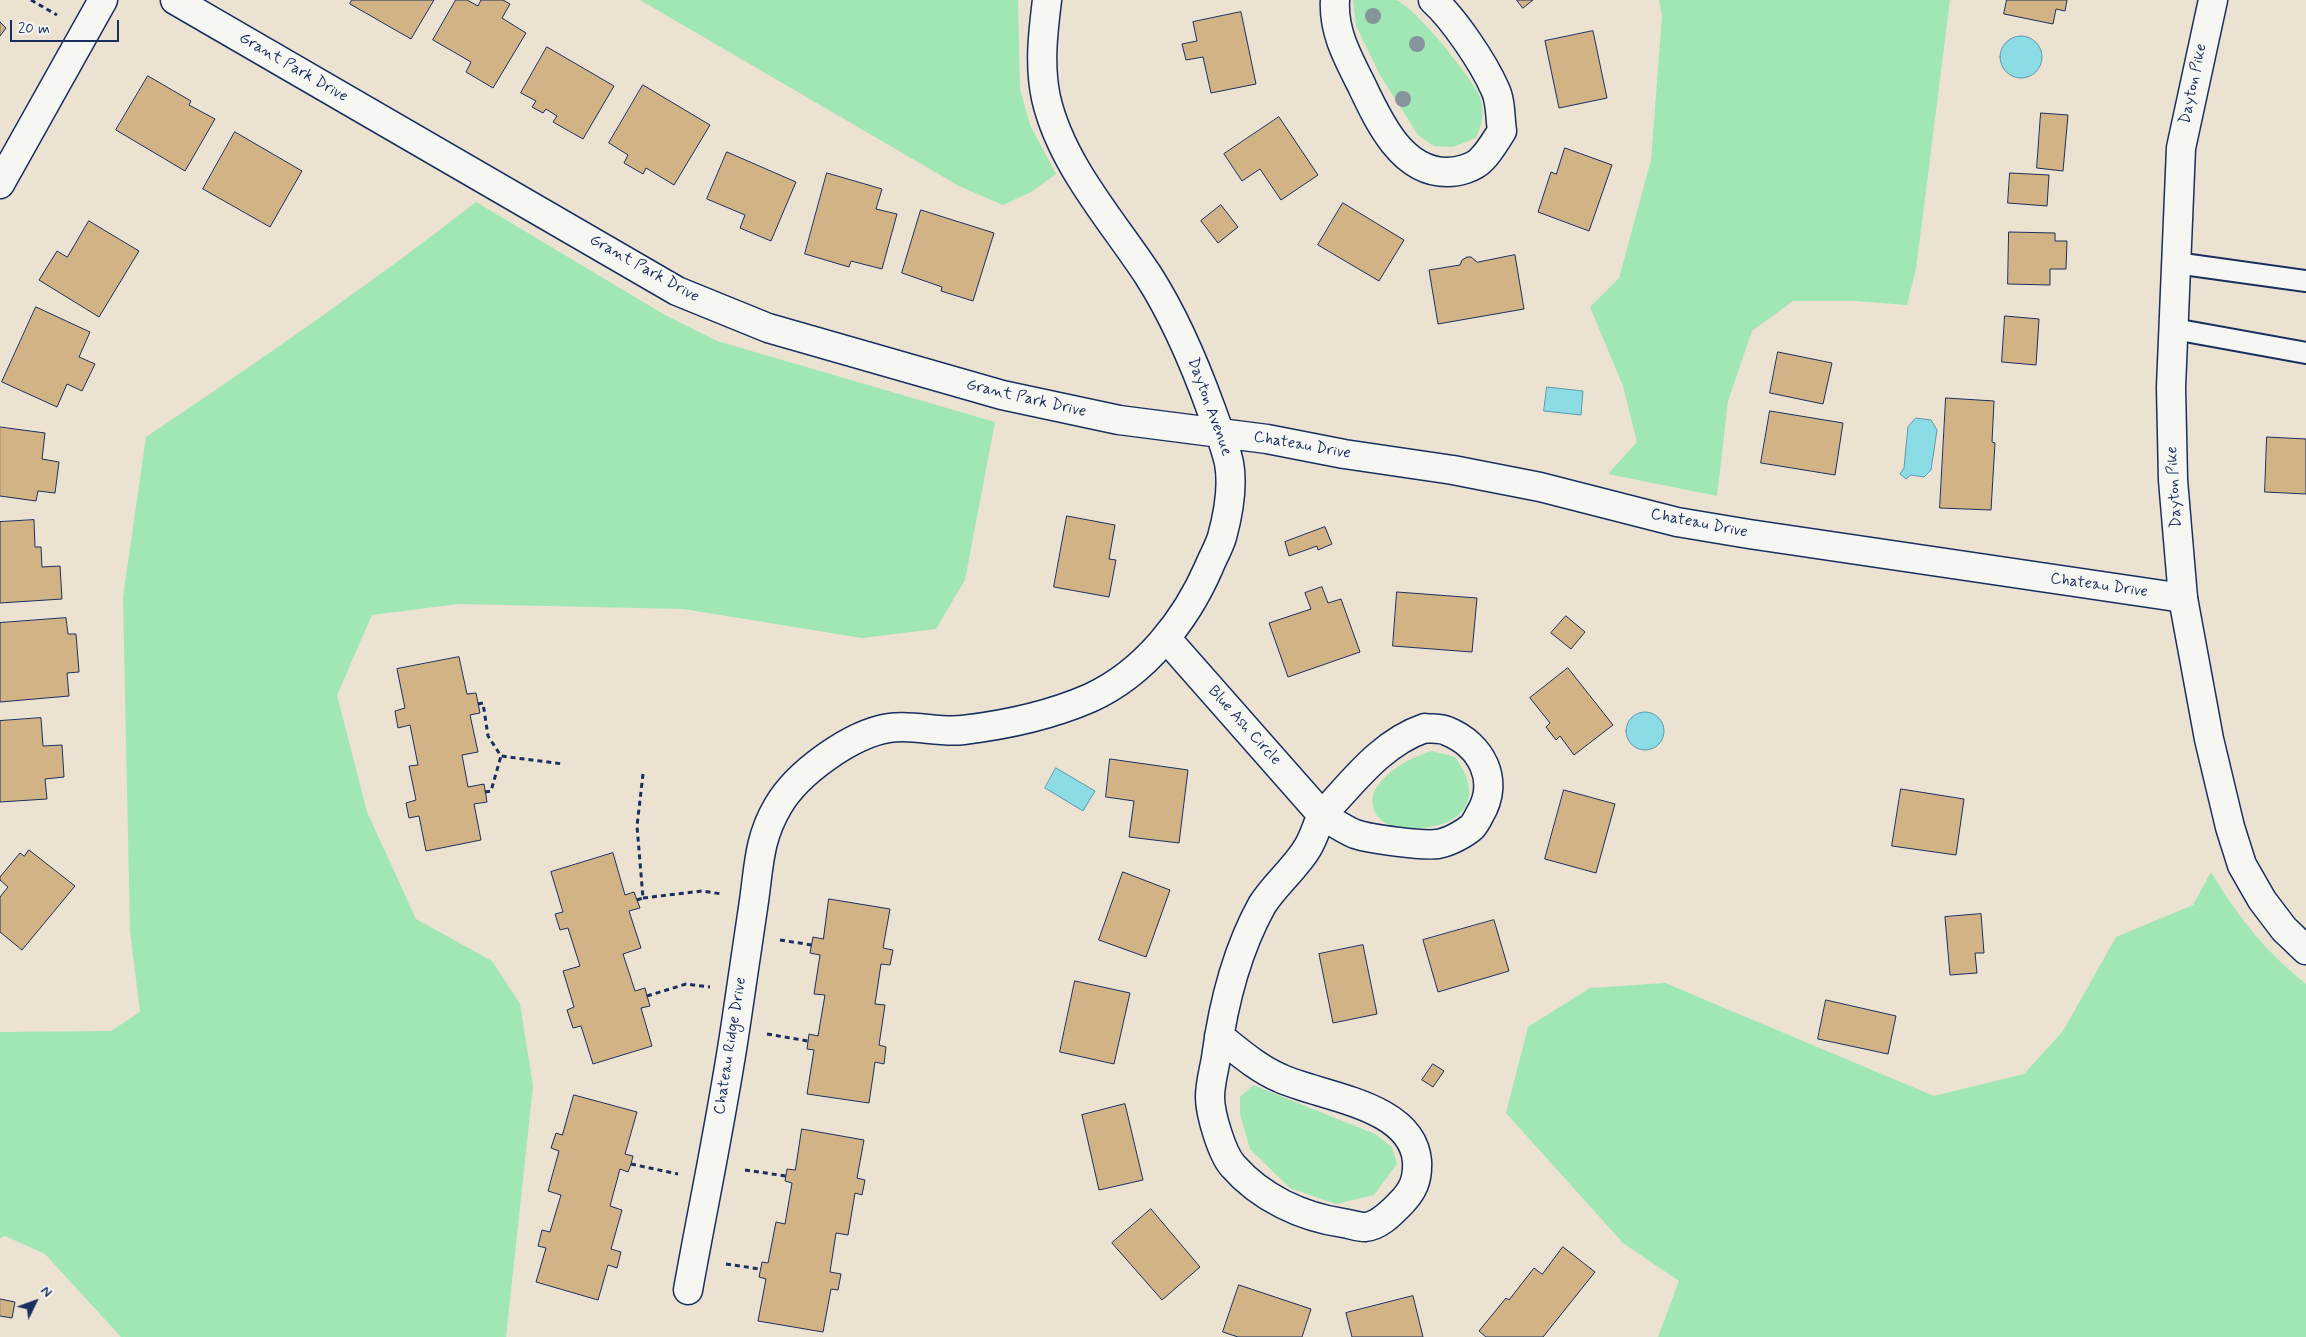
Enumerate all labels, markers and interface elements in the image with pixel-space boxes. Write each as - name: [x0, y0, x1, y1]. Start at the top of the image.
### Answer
- scale bar: [12, 10, 121, 42]
- text: 20 m: [18, 19, 50, 39]
- street label: Grant Park Drive: [235, 29, 351, 107]
- street label: Dayton Pike: [2176, 42, 2212, 126]
- street label: Grant Park Drive: [586, 231, 702, 307]
- street label: Dayton Avenue: [1182, 355, 1236, 459]
- street label: Grant Park Drive: [964, 376, 1088, 422]
- street label: Chateau Drive: [1252, 428, 1352, 464]
- street label: Dayton Pike: [2163, 446, 2187, 528]
- street label: Chateau Drive: [1649, 505, 1749, 543]
- street label: Chateau Drive: [2049, 570, 2149, 602]
- street label: Blue Ash Circle: [1203, 682, 1285, 770]
- street label: Chateau Ridge Drive: [711, 976, 751, 1116]
- north arrow: [10, 1277, 60, 1327]
- text: N: [36, 1282, 56, 1301]

